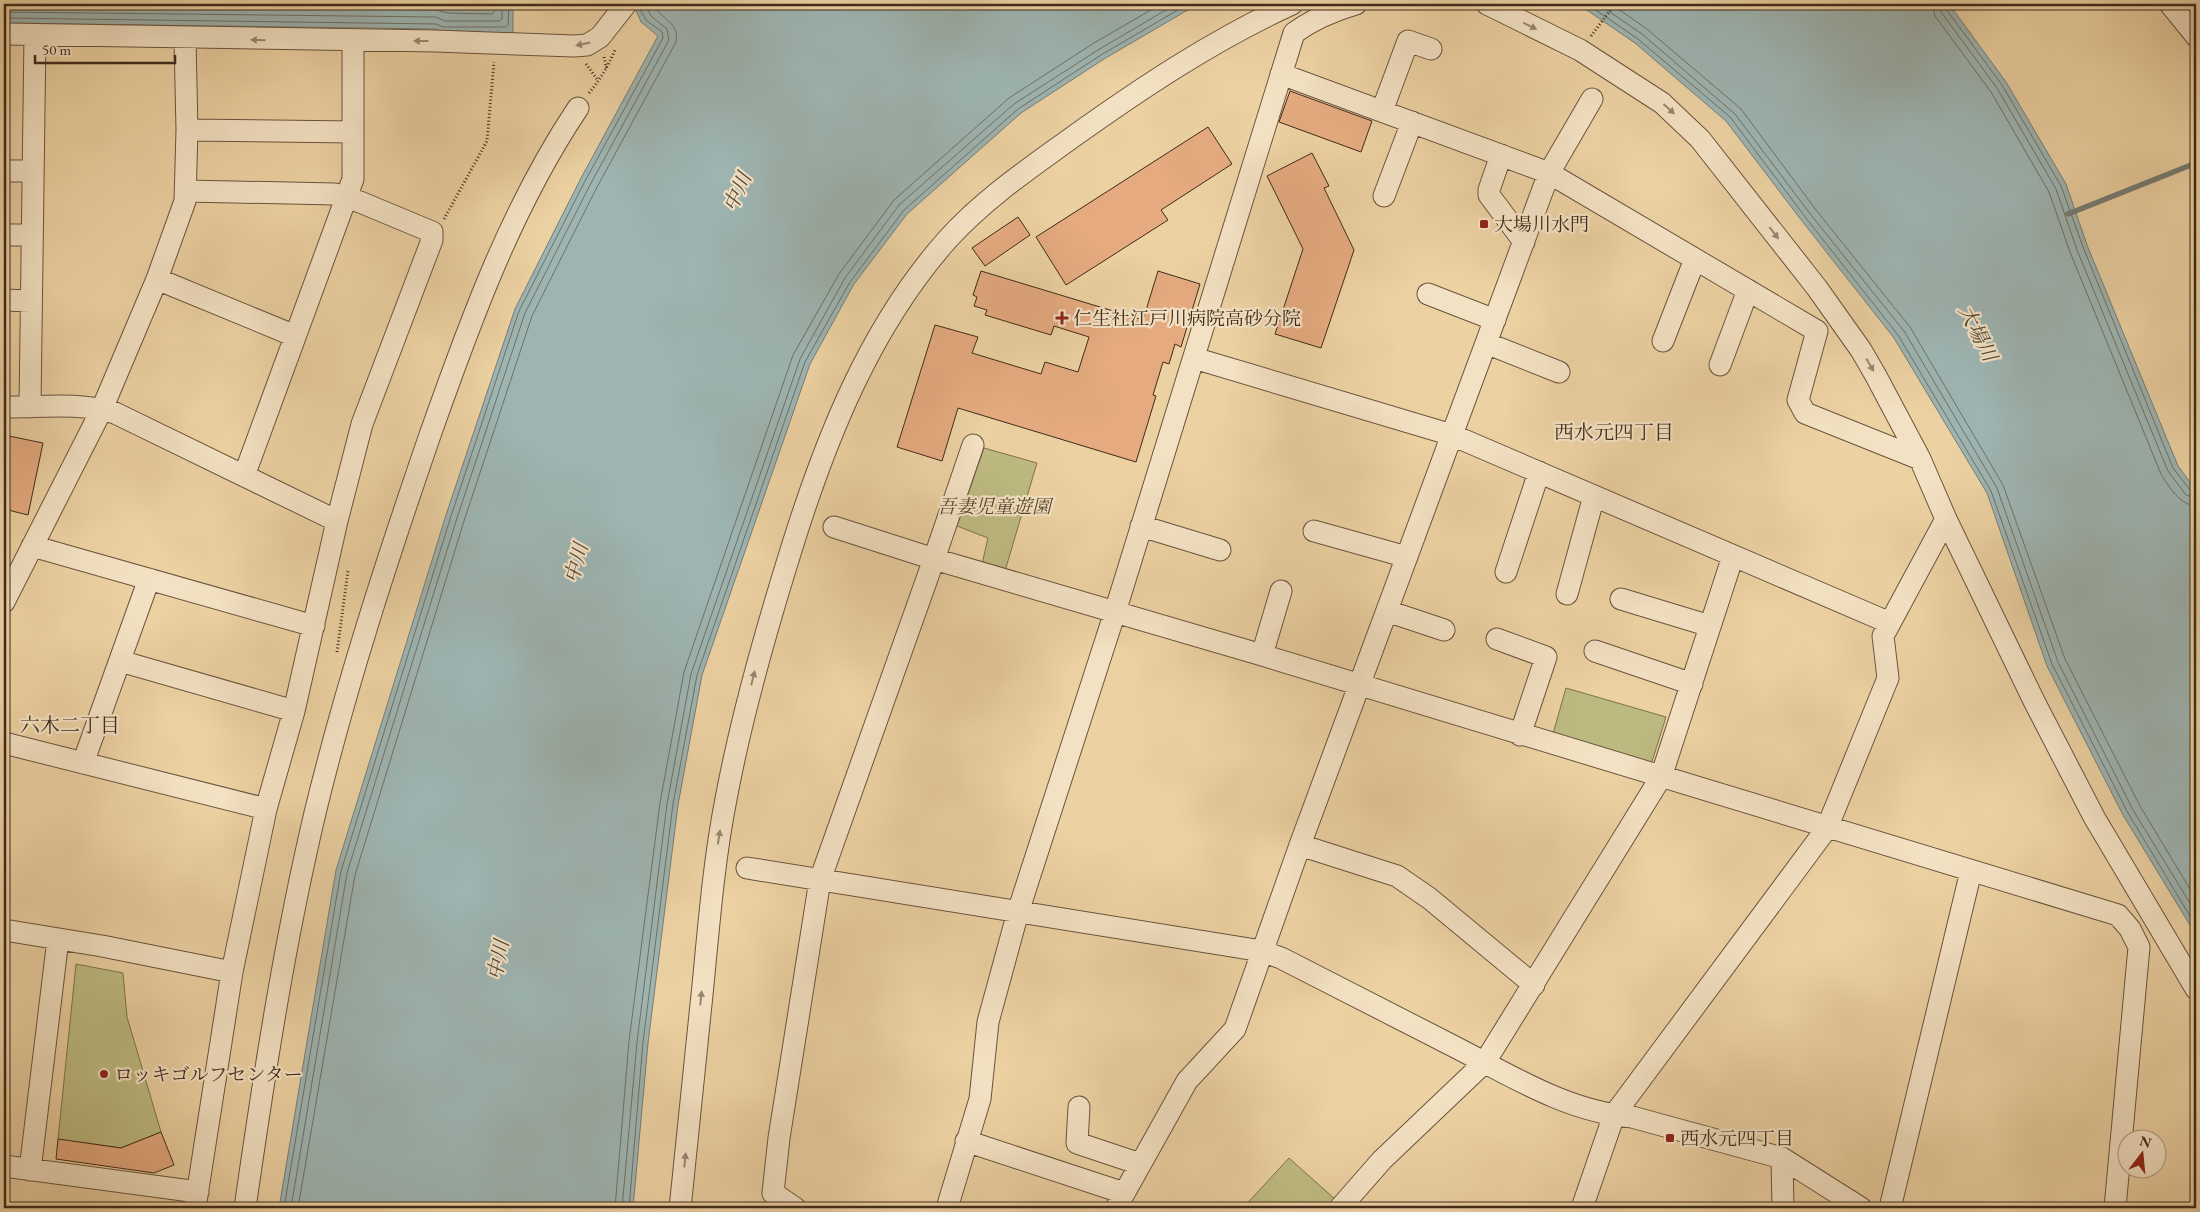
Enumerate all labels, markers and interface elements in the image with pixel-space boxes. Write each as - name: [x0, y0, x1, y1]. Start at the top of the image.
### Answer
- one-way arrow: [1523, 22, 1538, 30]
- scale bar: [35, 32, 175, 64]
- one-way arrow: [250, 36, 266, 44]
- one-way arrow: [413, 37, 429, 45]
- text: 50 m: [42, 40, 71, 59]
- one-way arrow: [575, 40, 591, 48]
- one-way arrow: [1663, 104, 1676, 115]
- water label: 中川: [717, 167, 758, 216]
- place label: 大場川水門: [1494, 212, 1589, 237]
- marker: 大場川水門: [1478, 218, 1490, 230]
- one-way arrow: [1769, 226, 1780, 239]
- water label: 大場川: [1953, 300, 2004, 367]
- place label: 仁生社江戸川病院高砂分院: [1073, 306, 1301, 331]
- marker: 仁生社江戸川病院高砂分院: [1055, 311, 1069, 325]
- one-way arrow: [1865, 358, 1874, 371]
- district label: 西水元四丁目: [1554, 419, 1674, 445]
- park label: 吾妻児童遊園: [937, 494, 1054, 519]
- water label: 中川: [558, 538, 594, 586]
- one-way arrow: [749, 670, 757, 685]
- district label: 六木二丁目: [20, 712, 120, 738]
- one-way arrow: [716, 828, 724, 844]
- water label: 中川: [481, 936, 515, 982]
- one-way arrow: [697, 990, 705, 1006]
- place label: ロッキゴルフセンター: [114, 1062, 303, 1087]
- marker: ロッキゴルフセンター: [98, 1068, 110, 1080]
- place label: 西水元四丁目: [1680, 1126, 1794, 1151]
- north arrow: [2118, 1130, 2168, 1180]
- text: N: [2138, 1131, 2154, 1152]
- marker: 西水元四丁目: [1664, 1132, 1676, 1144]
- one-way arrow: [681, 1151, 689, 1167]

